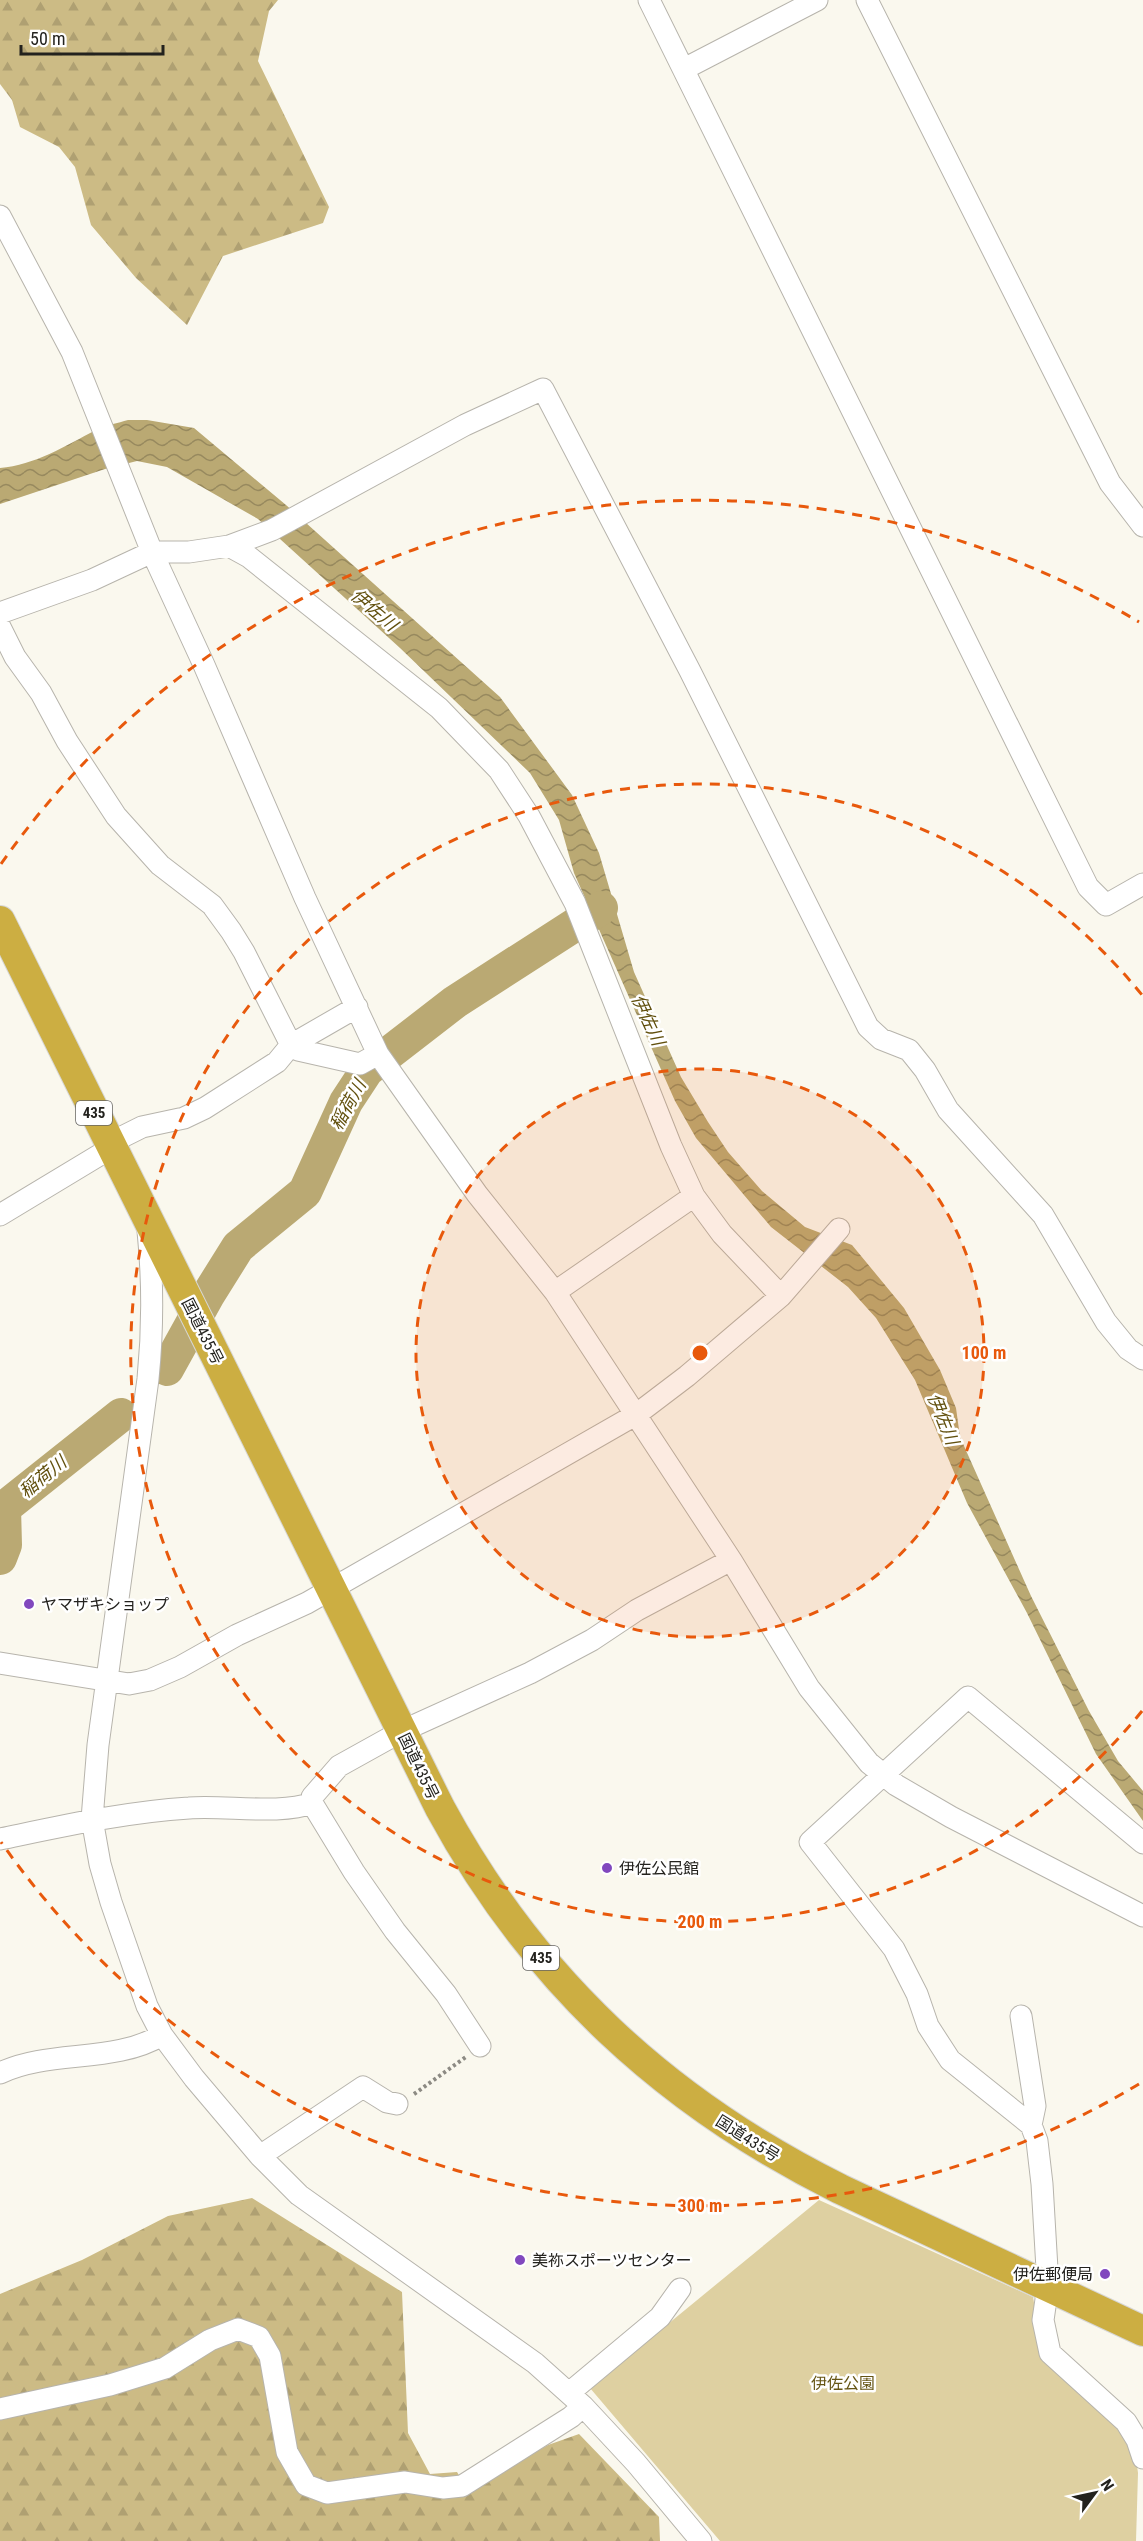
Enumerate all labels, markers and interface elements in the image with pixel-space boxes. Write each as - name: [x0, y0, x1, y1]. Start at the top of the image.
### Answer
- scale bar: [21, 18, 164, 56]
- text: 50 m: [30, 28, 65, 49]
- water label: 伊佐川: [347, 584, 403, 636]
- water label: 伊佐川: [628, 991, 670, 1051]
- water label: 稲荷川: [325, 1074, 371, 1133]
- road number: 435: [76, 1101, 112, 1125]
- street label: 国道435号: [178, 1295, 227, 1367]
- text: 100 m: [962, 1342, 1006, 1363]
- centre of rings: [690, 1343, 710, 1363]
- water label: 伊佐川: [924, 1390, 964, 1450]
- water label: 稲荷川: [15, 1450, 72, 1502]
- place label: ヤマザキショップ: [41, 1595, 169, 1614]
- marker: ヤマザキショップ: [22, 1597, 36, 1611]
- street label: 国道435号: [394, 1730, 443, 1803]
- place label: 伊佐公民館: [619, 1859, 699, 1878]
- marker: 伊佐公民館: [600, 1861, 614, 1875]
- text: 200 m: [678, 1911, 722, 1932]
- road number: 435: [523, 1946, 559, 1970]
- street label: 国道435号: [712, 2111, 783, 2165]
- text: 300 m: [678, 2195, 722, 2216]
- place label: 美祢スポーツセンター: [532, 2251, 692, 2270]
- marker: 美祢スポーツセンター: [513, 2253, 527, 2267]
- place label: 伊佐郵便局: [1013, 2265, 1093, 2284]
- marker: 伊佐郵便局: [1098, 2267, 1112, 2281]
- park label: 伊佐公園: [811, 2374, 875, 2393]
- north arrow: [1065, 2463, 1125, 2523]
- text: N: [1097, 2476, 1118, 2494]

